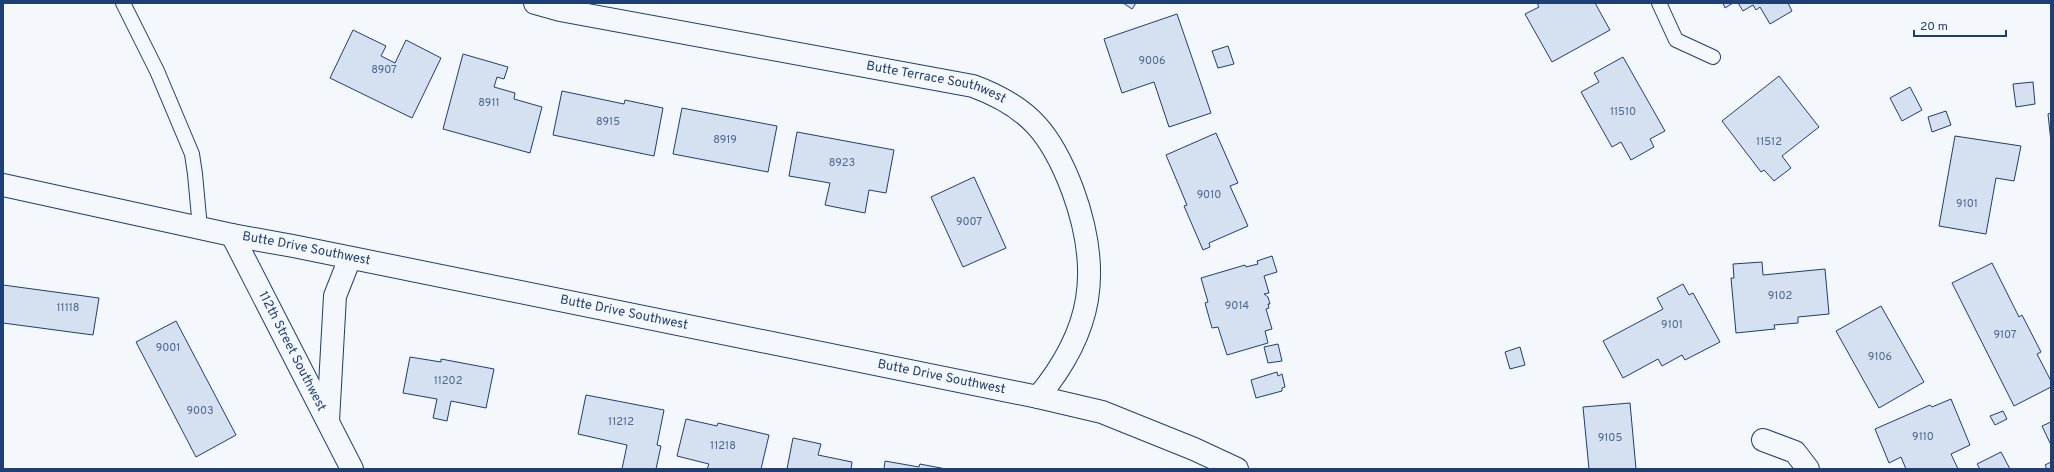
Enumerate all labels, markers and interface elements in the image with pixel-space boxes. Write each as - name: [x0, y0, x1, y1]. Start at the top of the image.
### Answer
- scale bar: [1914, 12, 2006, 38]
- text: 20 m: [1920, 19, 1948, 35]
- house number: 9006: [1138, 54, 1166, 68]
- street label: Butte Terrace Southwest: [865, 59, 1009, 107]
- house number: 8907: [371, 63, 397, 77]
- house number: 8911: [478, 96, 500, 110]
- house number: 11510: [1610, 105, 1636, 119]
- house number: 8915: [596, 115, 620, 129]
- house number: 8919: [713, 133, 737, 147]
- house number: 11512: [1756, 135, 1782, 149]
- house number: 8923: [829, 156, 855, 170]
- house number: 9010: [1197, 188, 1221, 202]
- house number: 9101: [1956, 197, 1978, 211]
- house number: 9007: [956, 215, 982, 229]
- street label: Butte Drive Southwest: [241, 229, 372, 270]
- street label: 112th Street Southwest: [254, 289, 329, 414]
- house number: 9102: [1768, 289, 1792, 303]
- street label: Butte Drive Southwest: [558, 292, 689, 334]
- house number: 9014: [1225, 299, 1249, 313]
- house number: 11118: [56, 301, 80, 315]
- house number: 9101: [1661, 318, 1683, 332]
- house number: 9107: [1993, 328, 2017, 342]
- house number: 9001: [156, 341, 180, 355]
- house number: 9106: [1868, 350, 1892, 364]
- street label: Butte Drive Southwest: [876, 357, 1007, 398]
- house number: 11202: [434, 374, 462, 388]
- house number: 9003: [186, 404, 214, 418]
- house number: 11212: [608, 415, 634, 429]
- house number: 9110: [1912, 430, 1934, 444]
- house number: 9105: [1598, 431, 1622, 445]
- house number: 11218: [710, 439, 736, 453]

